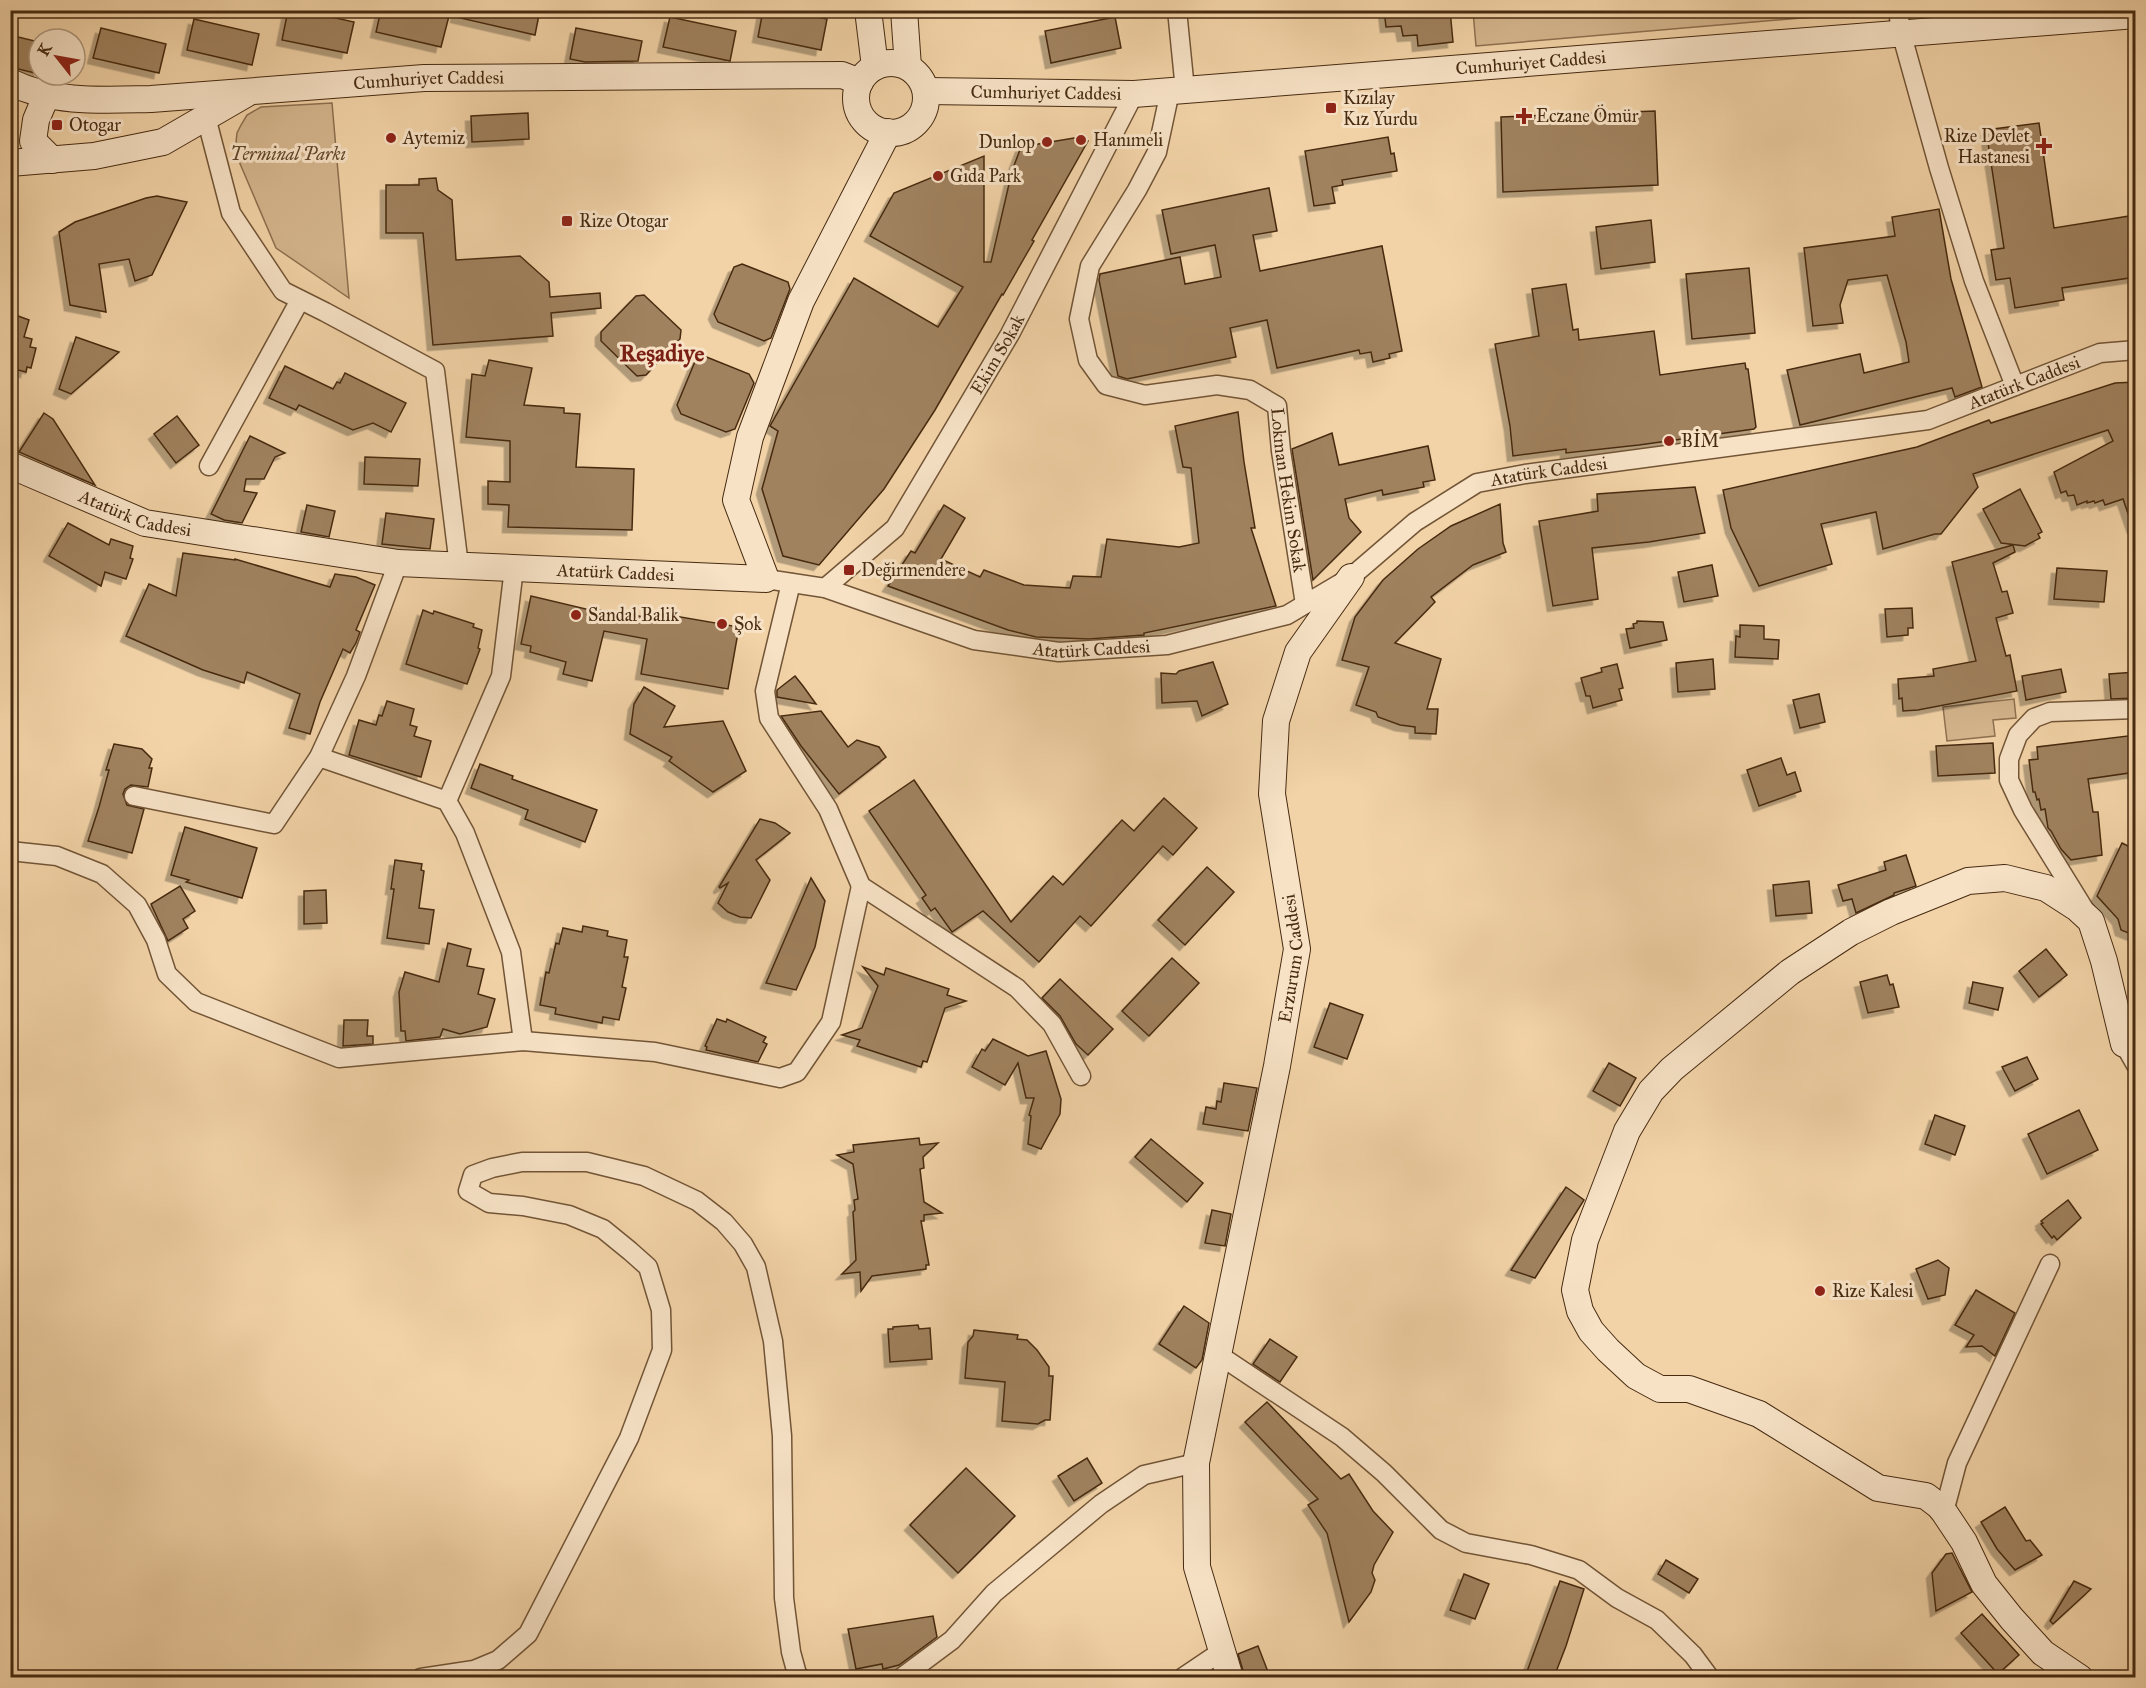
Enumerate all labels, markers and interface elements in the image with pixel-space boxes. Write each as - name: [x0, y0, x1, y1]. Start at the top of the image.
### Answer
- north arrow: [27, 27, 87, 87]
- text: K: [34, 39, 56, 59]
- street label: Cumhuriyet Caddesi: [1455, 46, 1607, 80]
- street label: Cumhuriyet Caddesi: [353, 66, 504, 94]
- street label: Cumhuriyet Caddesi: [970, 81, 1122, 105]
- place label: Kızılay Kız Yurdu: [1343, 87, 1418, 130]
- marker: Kızılay Kız Yurdu: [1324, 101, 1338, 115]
- place label: Eczane Ömür: [1536, 104, 1639, 127]
- marker: Eczane Ömür: [1517, 109, 1531, 123]
- place label: Otogar: [69, 114, 121, 137]
- marker: Otogar: [50, 118, 64, 132]
- place label: Rize Devlet Hastanesi: [1944, 125, 2031, 168]
- place label: Aytemiz: [402, 127, 465, 149]
- place label: Hanımeli: [1093, 129, 1163, 151]
- marker: Aytemiz: [384, 131, 398, 145]
- place label: Dunlop: [978, 131, 1035, 153]
- marker: Hanımeli: [1074, 133, 1088, 147]
- marker: Dunlop: [1040, 135, 1054, 149]
- marker: Rize Devlet Hastanesi: [2035, 137, 2053, 155]
- park label: Terminal Parkı: [230, 143, 346, 165]
- place label: Gıda Park: [950, 165, 1022, 187]
- marker: Gıda Park: [931, 169, 945, 183]
- place label: Rize Otogar: [579, 210, 669, 233]
- marker: Rize Otogar: [560, 214, 574, 228]
- street label: Ekim Sokak: [966, 310, 1030, 398]
- district label: Reşadiye: [620, 338, 704, 368]
- street label: Atatürk Caddesi: [1964, 351, 2083, 415]
- street label: Lokman Hekim Sokak: [1266, 407, 1311, 574]
- place label: BİM: [1681, 429, 1719, 452]
- marker: BİM: [1662, 434, 1676, 448]
- street label: Atatürk Caddesi: [1488, 452, 1609, 491]
- street label: Atatürk Caddesi: [75, 485, 193, 541]
- street label: Atatürk Caddesi: [555, 559, 675, 586]
- place label: Değirmendere: [861, 559, 966, 582]
- marker: Değirmendere: [842, 563, 856, 577]
- place label: Sandal Balik: [588, 604, 679, 626]
- marker: Sandal Balik: [569, 608, 583, 622]
- place label: Şok: [734, 613, 762, 635]
- marker: Şok: [715, 617, 729, 631]
- street label: Atatürk Caddesi: [1030, 635, 1151, 663]
- street label: Erzurum Caddesi: [1274, 893, 1308, 1025]
- place label: Rize Kalesi: [1832, 1280, 1914, 1302]
- marker: Rize Kalesi: [1813, 1284, 1827, 1298]

